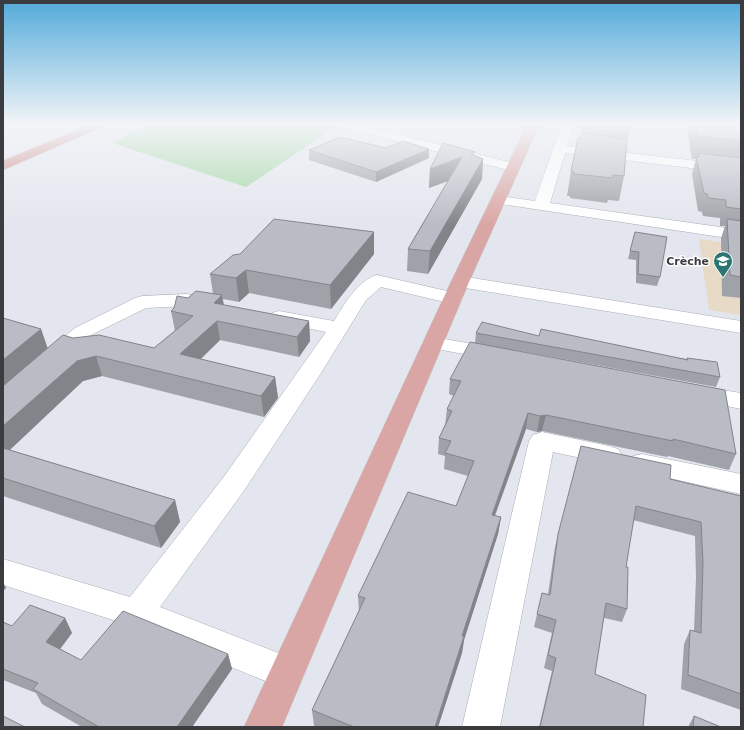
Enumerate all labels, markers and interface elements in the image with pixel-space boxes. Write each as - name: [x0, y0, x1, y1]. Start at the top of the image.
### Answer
- school or university icon: Crèche: [712, 250, 734, 278]
- place label: Crèche: [666, 255, 709, 268]

